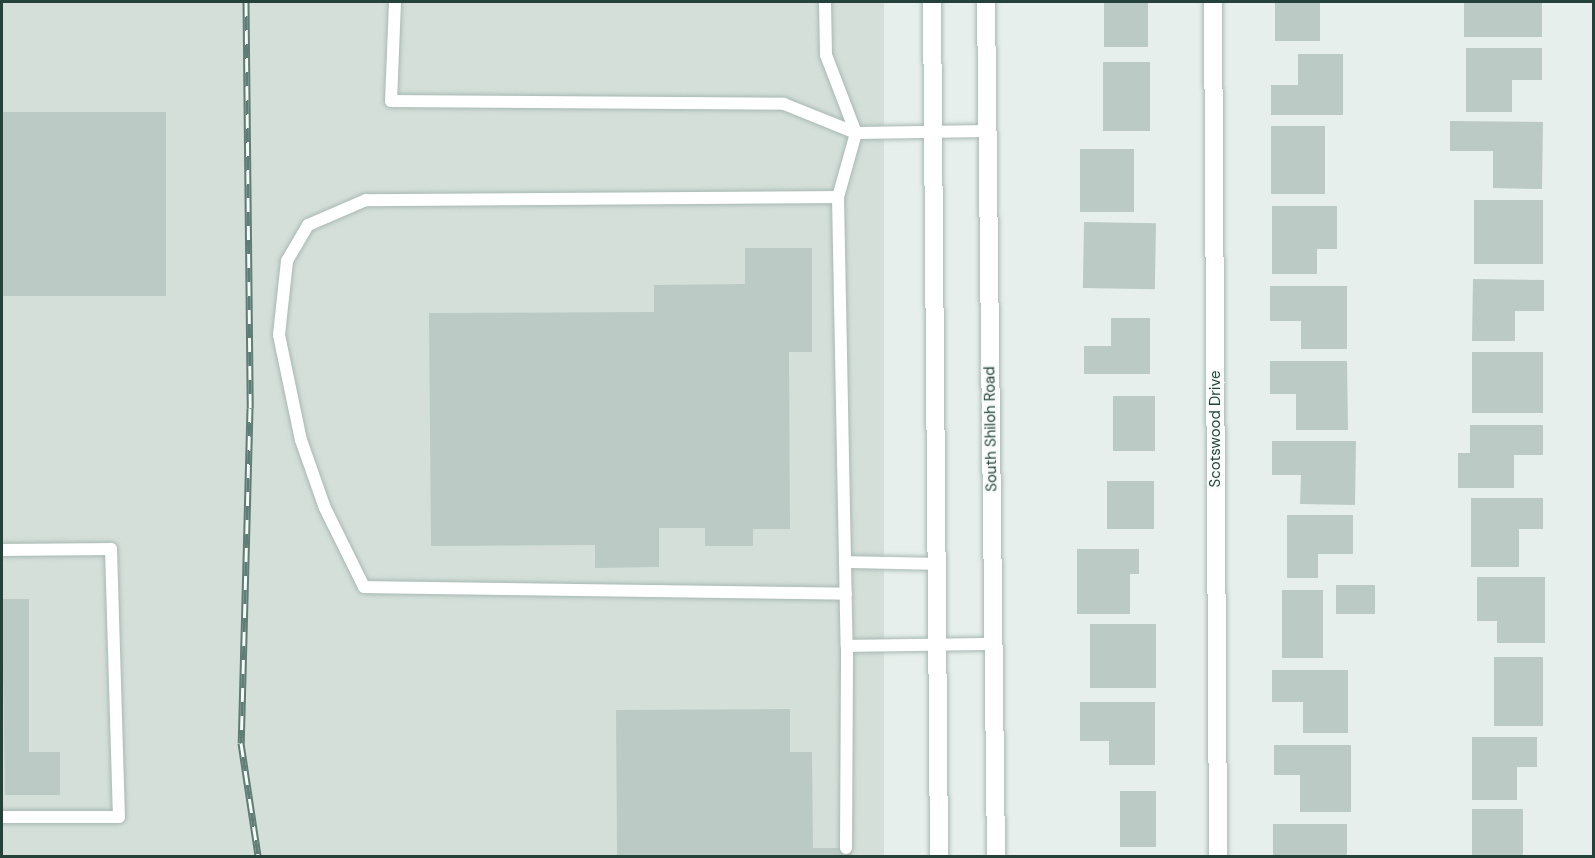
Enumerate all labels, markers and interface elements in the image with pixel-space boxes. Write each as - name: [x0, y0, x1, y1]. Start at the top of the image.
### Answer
- street label: South Shiloh Road: [981, 366, 1001, 492]
- street label: Scotswood Drive: [1207, 371, 1225, 487]

